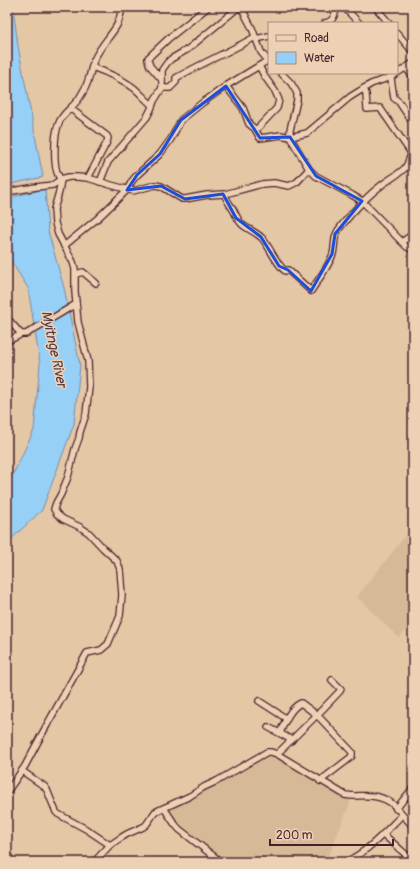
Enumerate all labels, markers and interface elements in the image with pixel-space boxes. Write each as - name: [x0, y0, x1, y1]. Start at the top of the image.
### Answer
- legend: [268, 22, 398, 74]
- text: Road: [304, 31, 329, 46]
- text: Water: [304, 51, 335, 66]
- water label: Myitnge River: [38, 309, 71, 391]
- scale bar: [270, 821, 393, 847]
- text: 200 m: [276, 828, 313, 843]

